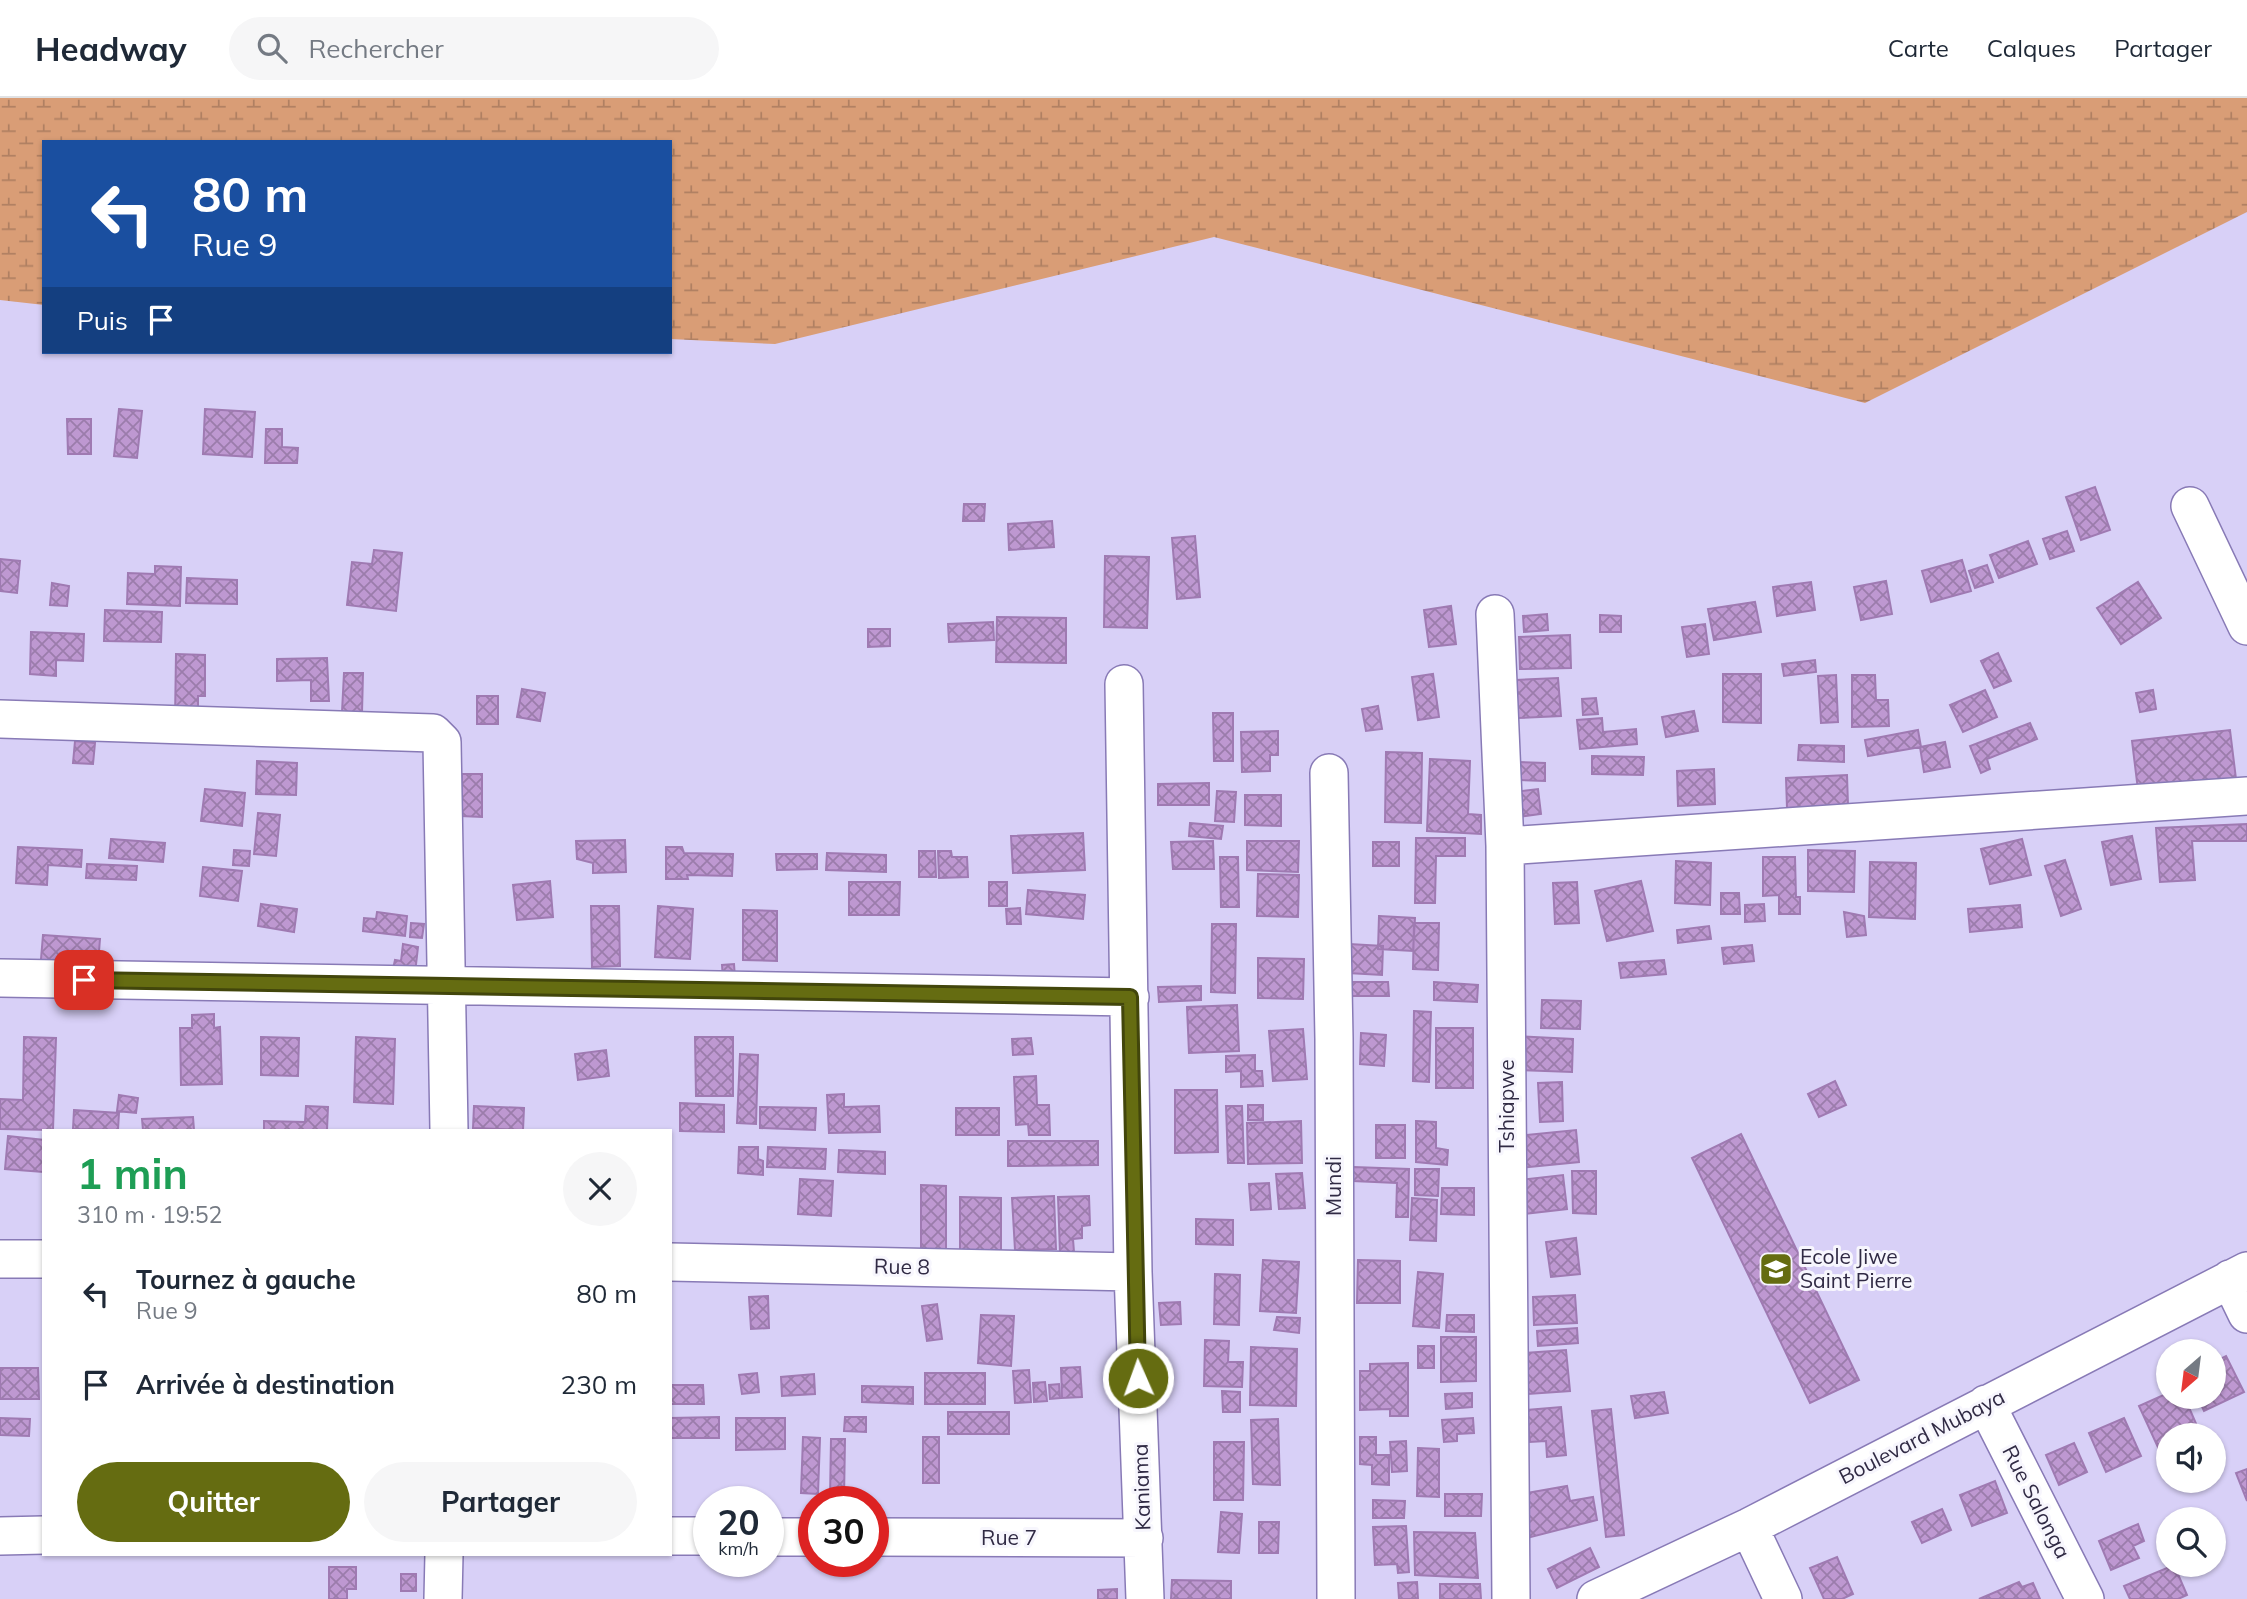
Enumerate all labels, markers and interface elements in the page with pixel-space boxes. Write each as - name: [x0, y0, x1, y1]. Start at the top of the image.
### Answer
- search box: [229, 17, 719, 80]
- text: Headway: [35, 28, 187, 69]
- icon: search: [253, 29, 291, 67]
- text: Rechercher: [309, 32, 444, 65]
- text: Carte: [1888, 33, 1949, 63]
- text: Calques: [1987, 33, 2076, 63]
- text: Partager: [2114, 33, 2212, 63]
- text: 80 m: [192, 163, 308, 224]
- icon: left: [77, 168, 168, 259]
- text: Rue 9: [192, 224, 278, 264]
- icon: arrive: [142, 301, 180, 339]
- text: Puis: [77, 304, 128, 337]
- pin: [54, 950, 114, 1010]
- icon: arrive: [65, 961, 103, 999]
- street label: Tshiapwe: [1493, 1059, 1519, 1153]
- text: 1 min: [77, 1147, 188, 1200]
- button: close: [563, 1152, 637, 1226]
- street label: Mundi: [1320, 1156, 1346, 1216]
- text: 310 m · 19:52: [77, 1200, 222, 1229]
- place label: Ecole Jiwe Saint Pierre: [1800, 1243, 1912, 1293]
- school or university icon: Ecole Jiwe Saint Pierre: [1757, 1250, 1795, 1288]
- street label: Rue 8: [874, 1253, 930, 1279]
- text: Tournez à gauche: [136, 1263, 356, 1296]
- icon: left: [77, 1275, 115, 1313]
- text: 80 m: [576, 1277, 637, 1310]
- text: Rue 9: [136, 1296, 198, 1325]
- north arrow: [2156, 1339, 2226, 1409]
- map controls: [2156, 1339, 2226, 1577]
- position arrow: [1101, 1341, 1175, 1415]
- icon: arrive: [77, 1366, 115, 1404]
- text: Arrivée à destination: [136, 1368, 395, 1401]
- text: 230 m: [561, 1368, 637, 1401]
- street label: Boulevard Mubaya: [1834, 1383, 2009, 1489]
- button: sound: [2156, 1423, 2226, 1493]
- street label: Rue Salonga: [1997, 1440, 2077, 1563]
- street label: Kaniama: [1126, 1443, 1156, 1531]
- button: Quitter: [77, 1462, 350, 1542]
- button: Partager: [364, 1462, 637, 1542]
- speed limit sign: 30: [798, 1486, 889, 1577]
- text: 20: [717, 1500, 760, 1544]
- button: search: [2156, 1507, 2226, 1577]
- street label: Rue 7: [981, 1524, 1037, 1550]
- text: km/h: [718, 1537, 759, 1560]

